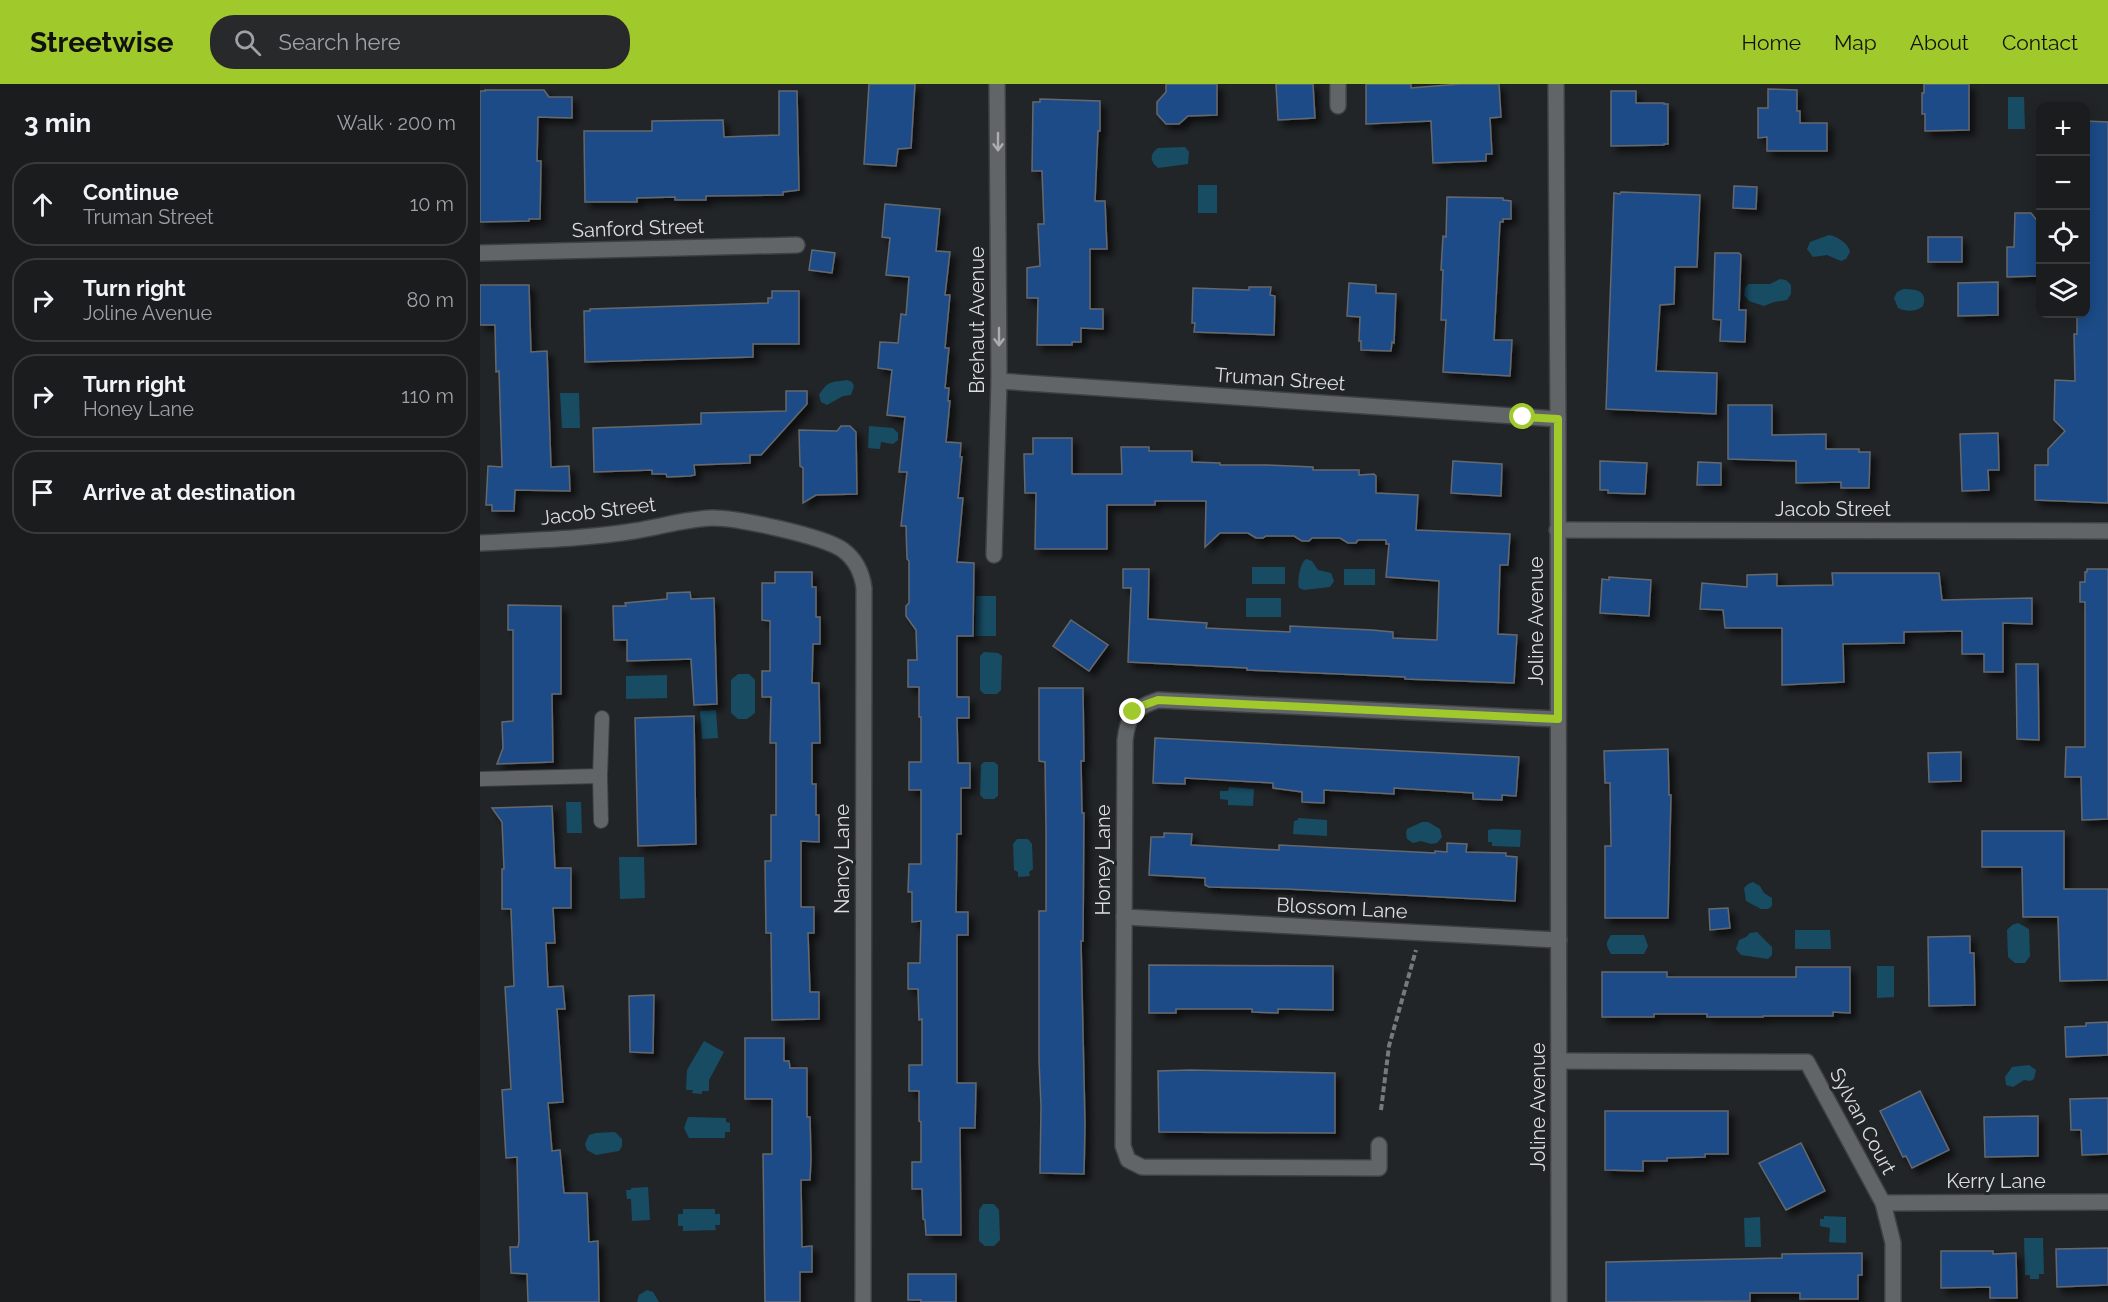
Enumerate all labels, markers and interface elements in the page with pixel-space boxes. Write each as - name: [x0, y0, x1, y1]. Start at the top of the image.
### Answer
- search box: [210, 15, 630, 69]
- text: Streetwise: [30, 26, 174, 59]
- icon: search: [231, 26, 264, 59]
- text: Search here: [279, 29, 401, 55]
- text: Home: [1742, 30, 1801, 55]
- text: Map: [1834, 30, 1877, 55]
- text: About: [1910, 30, 1969, 55]
- text: Contact: [2002, 30, 2078, 55]
- map controls: [2036, 102, 2090, 318]
- button: +: [2036, 102, 2090, 156]
- text: 3 min: [24, 108, 91, 138]
- text: Walk · 200 m: [337, 111, 456, 135]
- one-way arrow: [992, 132, 1003, 152]
- button: −: [2036, 156, 2090, 210]
- text: Continue: [83, 179, 179, 205]
- icon: ahead: [26, 188, 59, 221]
- text: 10 m: [410, 192, 454, 216]
- text: Truman Street: [83, 205, 214, 229]
- button: locate: [2036, 210, 2090, 264]
- street label: Sanford Street: [571, 214, 705, 242]
- street label: Brehaut Avenue: [965, 246, 989, 394]
- button: layers: [2036, 264, 2090, 318]
- text: Turn right: [83, 275, 186, 301]
- icon: right: [26, 284, 59, 317]
- text: 80 m: [406, 288, 454, 312]
- text: Joline Avenue: [83, 301, 212, 325]
- one-way arrow: [993, 327, 1005, 347]
- street label: Truman Street: [1214, 362, 1346, 396]
- text: Turn right: [83, 371, 186, 397]
- icon: right: [26, 380, 59, 413]
- text: 110 m: [401, 384, 454, 408]
- text: Honey Lane: [83, 397, 194, 421]
- route start: [1509, 403, 1535, 429]
- icon: arrive: [26, 476, 59, 509]
- text: Arrive at destination: [83, 479, 296, 505]
- street label: Jacob Street: [539, 492, 657, 530]
- street label: Jacob Street: [1775, 497, 1891, 521]
- street label: Joline Avenue: [1524, 556, 1548, 686]
- route end: [1119, 698, 1145, 724]
- street label: Nancy Lane: [830, 804, 854, 914]
- street label: Honey Lane: [1091, 804, 1115, 915]
- street label: Blossom Lane: [1276, 893, 1408, 923]
- street label: Joline Avenue: [1526, 1042, 1550, 1172]
- street label: Sylvan Court: [1825, 1064, 1901, 1179]
- street label: Kerry Lane: [1946, 1169, 2046, 1193]

